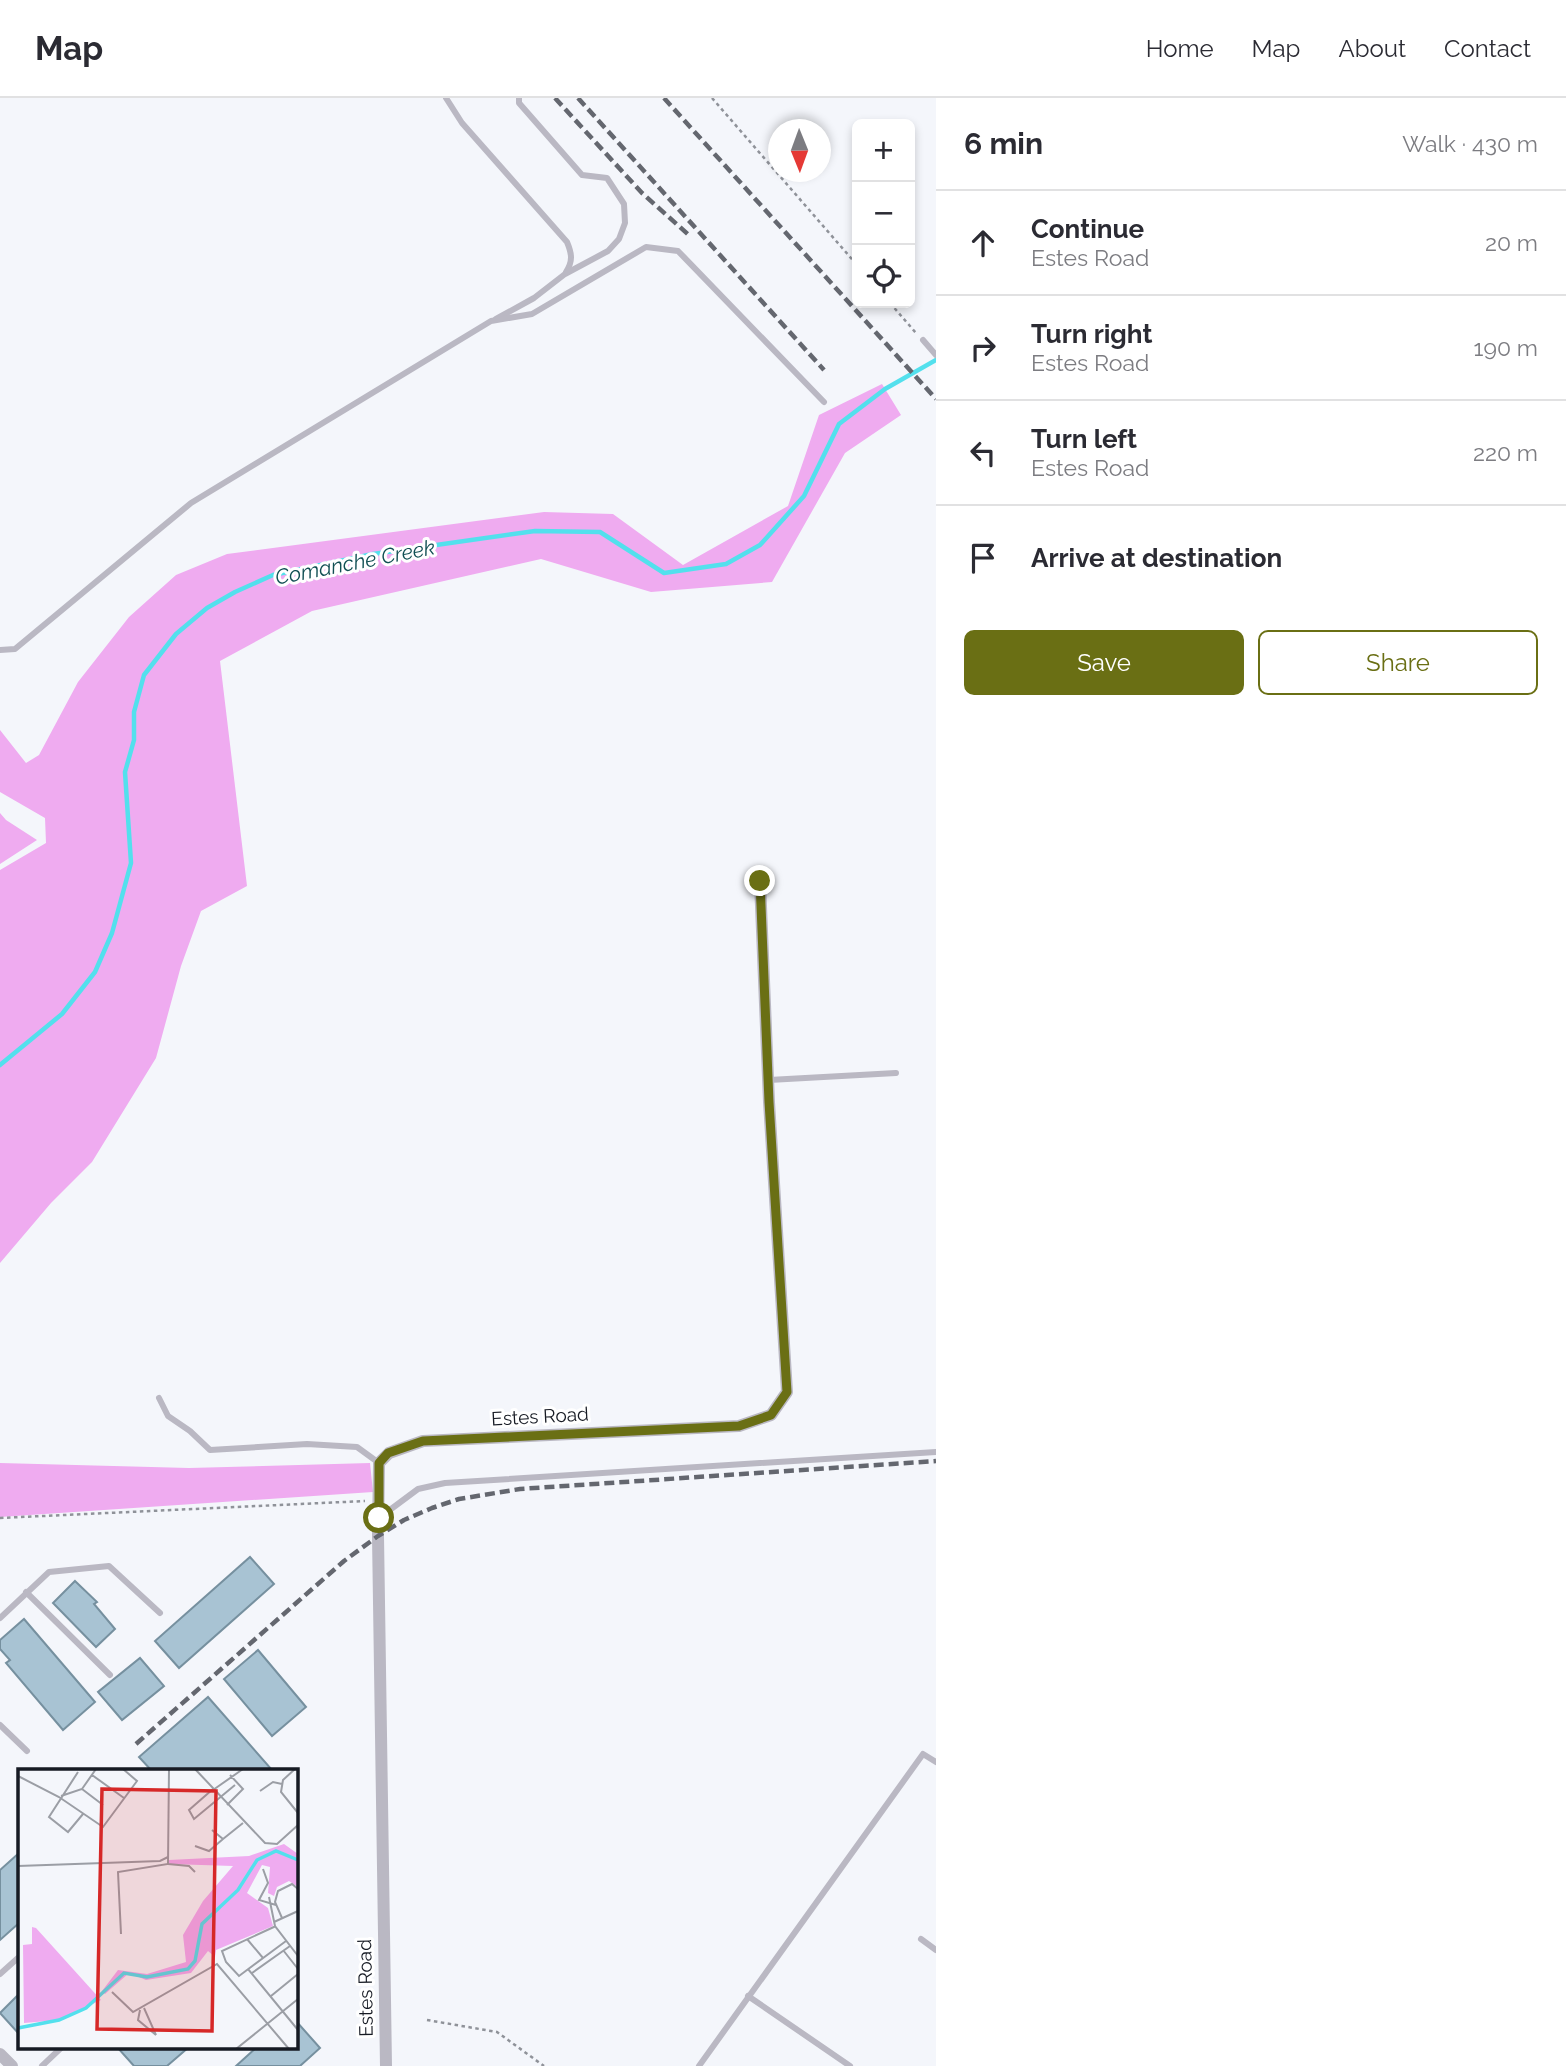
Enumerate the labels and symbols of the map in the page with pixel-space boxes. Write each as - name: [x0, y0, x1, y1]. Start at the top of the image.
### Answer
- north arrow: [768, 119, 831, 182]
- water label: Comanche Creek: [273, 534, 437, 590]
- route end: [744, 865, 775, 896]
- street label: Estes Road: [491, 1402, 589, 1430]
- route start: [363, 1502, 394, 1533]
- inset map: [18, 1769, 298, 2049]
- street label: Estes Road: [353, 1939, 377, 2037]

